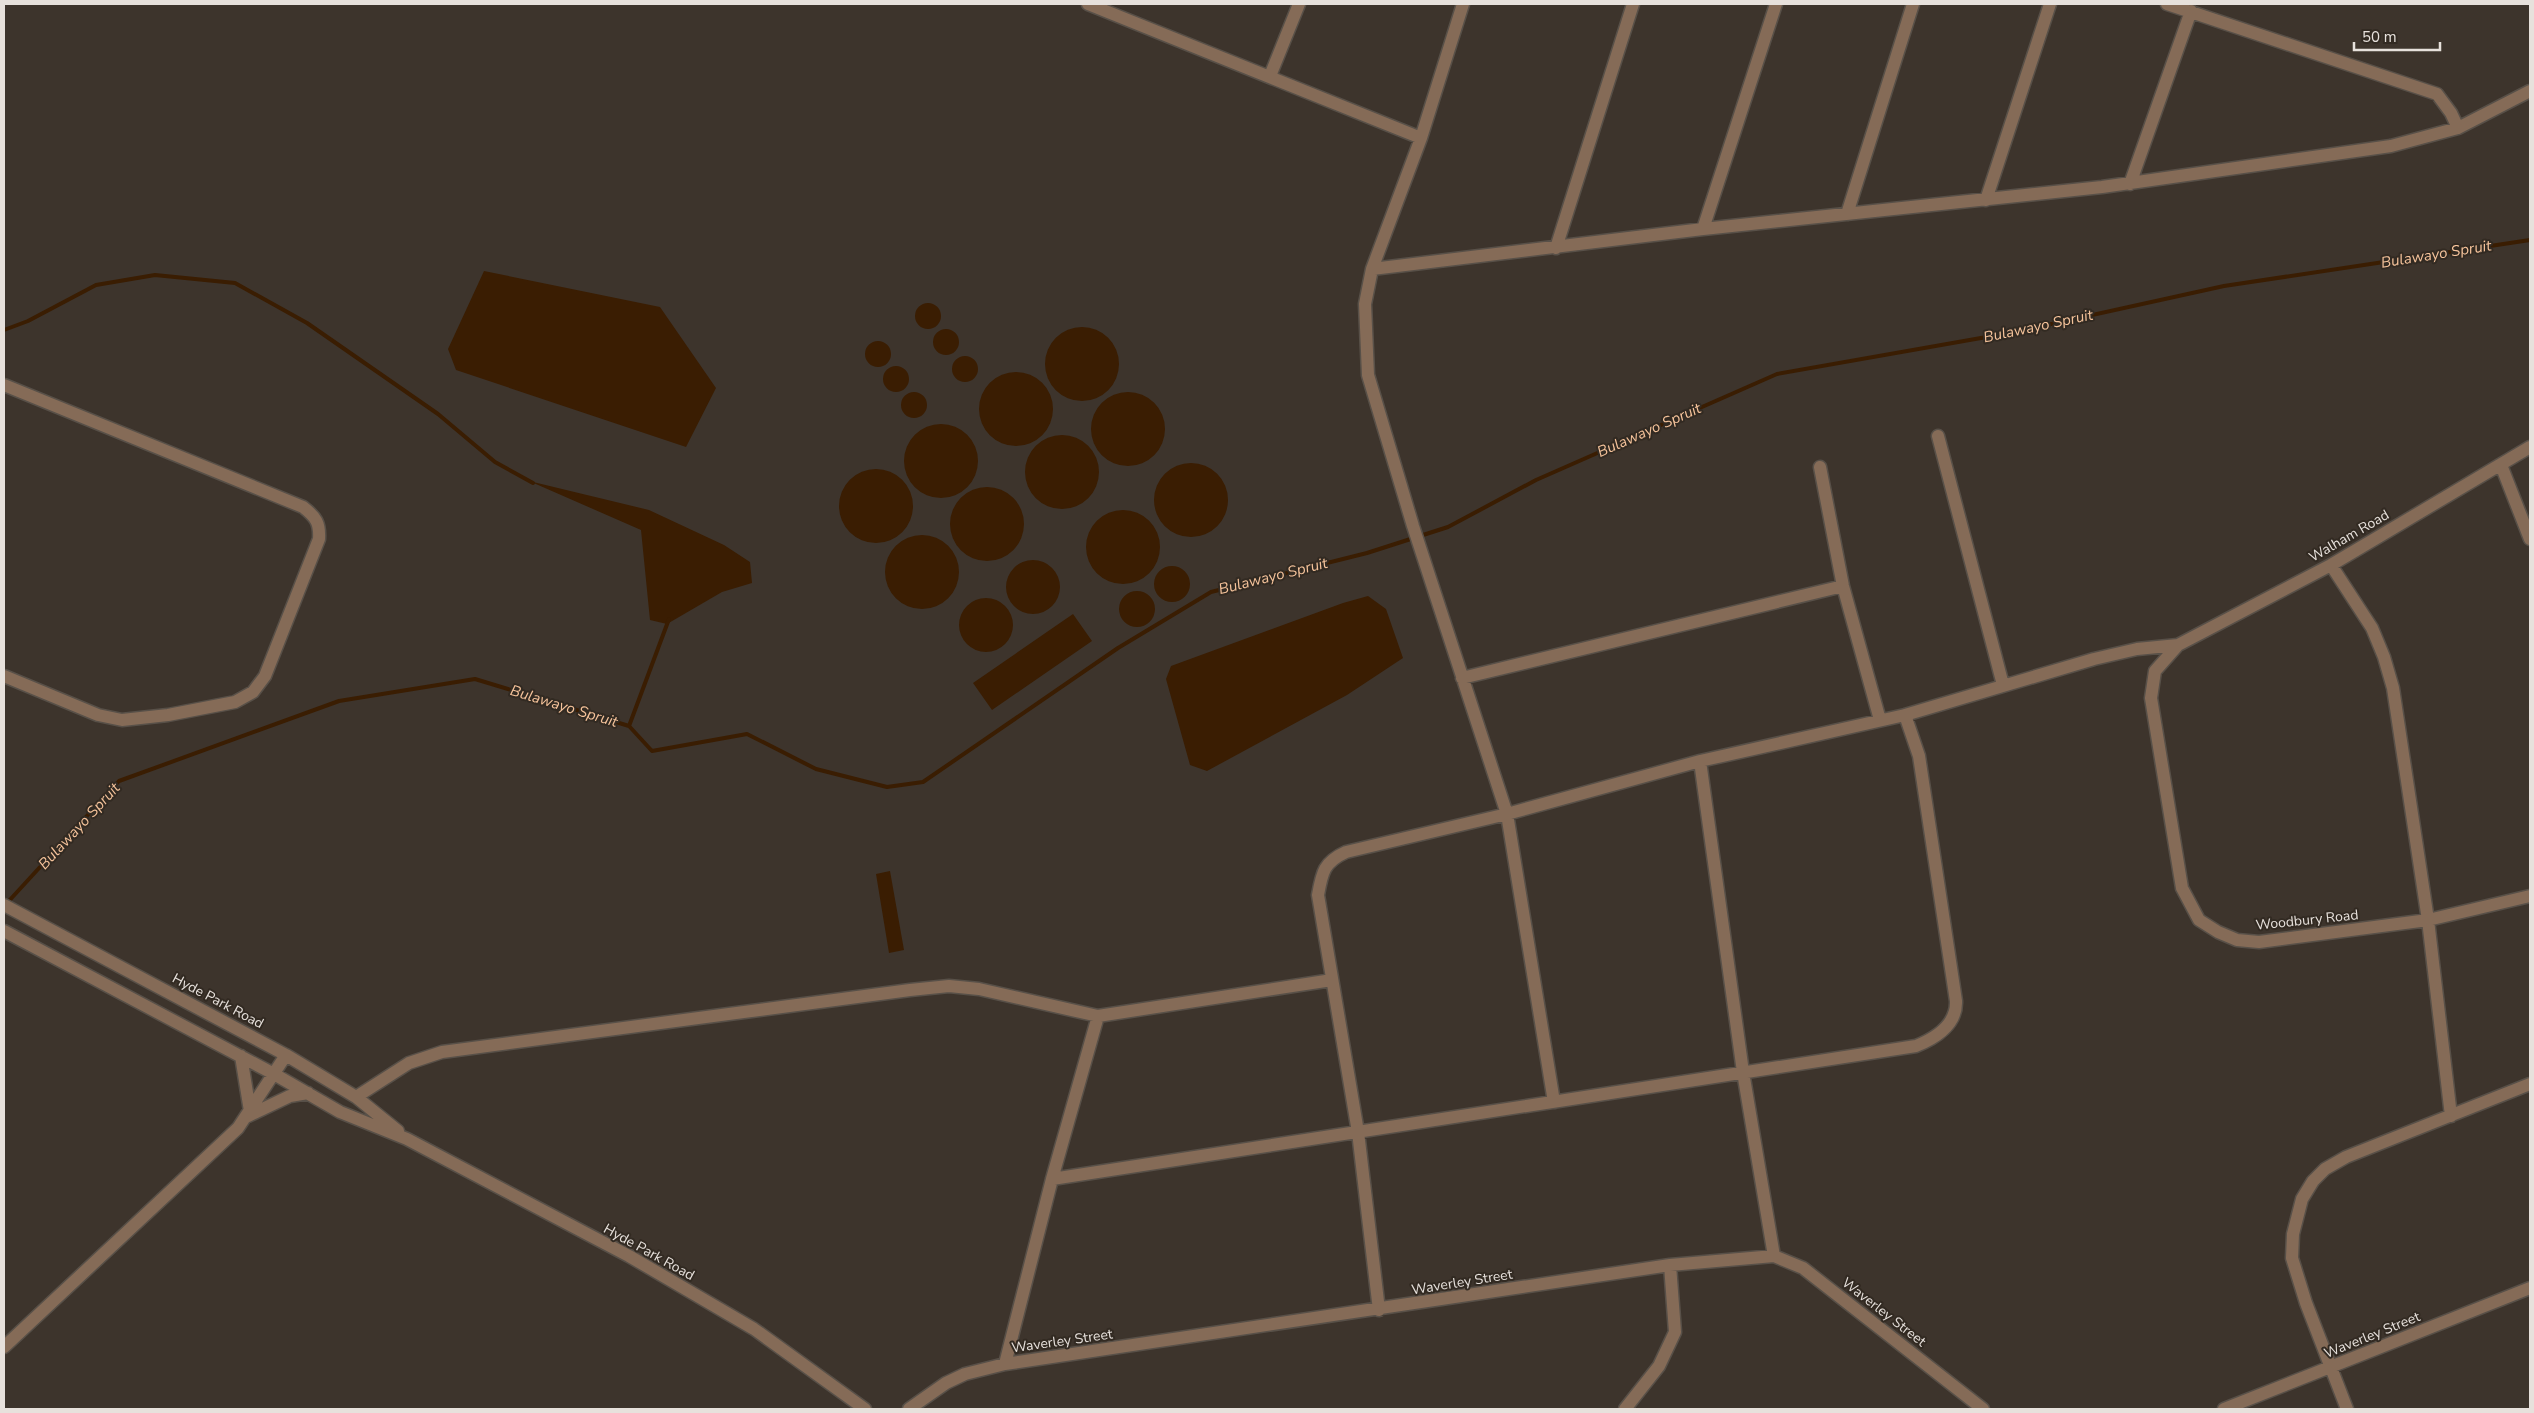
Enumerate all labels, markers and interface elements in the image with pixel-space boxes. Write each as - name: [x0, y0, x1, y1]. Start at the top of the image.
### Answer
- scale bar: [2354, 20, 2440, 52]
- text: 50 m: [2362, 27, 2397, 47]
- water label: Bulawayo Spruit: [2379, 235, 2493, 273]
- water label: Bulawayo Spruit: [1981, 304, 2095, 347]
- water label: Bulawayo Spruit: [1594, 398, 1705, 462]
- street label: Walham Road: [2305, 505, 2393, 567]
- water label: Bulawayo Spruit: [1216, 553, 1330, 599]
- water label: Bulawayo Spruit: [508, 680, 621, 732]
- water label: Bulawayo Spruit: [34, 778, 125, 874]
- street label: Woodbury Road: [2255, 905, 2359, 935]
- street label: Hyde Park Road: [169, 969, 267, 1033]
- street label: Hyde Park Road: [600, 1219, 698, 1285]
- street label: Waverley Street: [1410, 1265, 1514, 1299]
- street label: Waverley Street: [1838, 1273, 1930, 1351]
- street label: Waverley Street: [2321, 1307, 2423, 1363]
- street label: Waverley Street: [1010, 1324, 1114, 1358]

